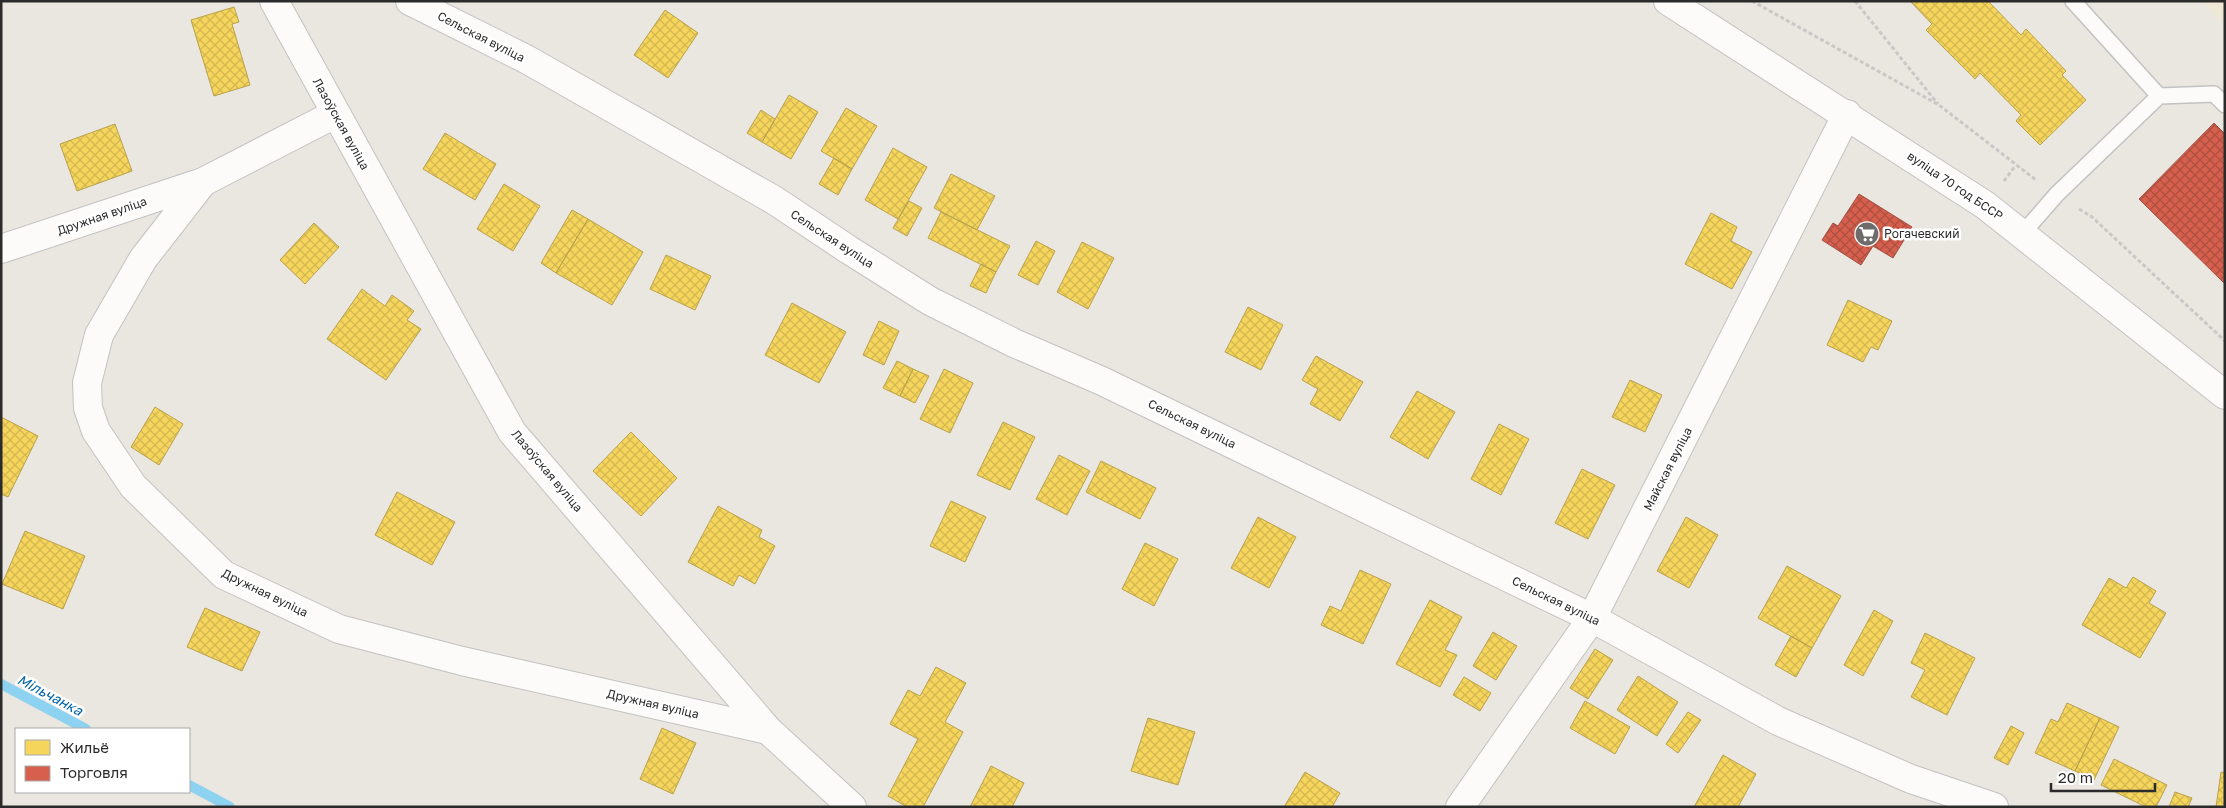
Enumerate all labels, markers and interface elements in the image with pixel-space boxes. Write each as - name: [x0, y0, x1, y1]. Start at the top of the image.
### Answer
- street label: Сельская вуліца: [435, 8, 527, 65]
- street label: Лазоўская вуліца: [310, 75, 373, 172]
- street label: вуліца 70 год БССР: [1905, 148, 2006, 223]
- street label: Дружная вуліца: [55, 193, 149, 238]
- street label: Сельская вуліца: [788, 206, 877, 271]
- supermarket icon: Рогачевский: [1854, 221, 1880, 247]
- place label: Рогачевский: [1884, 226, 1959, 241]
- street label: Сельская вуліца: [1146, 396, 1239, 451]
- street label: Майская вуліца: [1640, 424, 1695, 513]
- street label: Лазоўская вуліца: [509, 427, 586, 515]
- street label: Дружная вуліца: [220, 565, 311, 620]
- street label: Сельская вуліца: [1510, 573, 1603, 628]
- water label: Мільчанка: [15, 670, 87, 719]
- street label: Дружная вуліца: [606, 686, 701, 721]
- legend: [15, 728, 190, 793]
- text: Жильё: [60, 738, 109, 756]
- scale bar: [2051, 760, 2155, 792]
- text: Торговля: [60, 763, 128, 781]
- text: 20 m: [2058, 768, 2093, 786]

